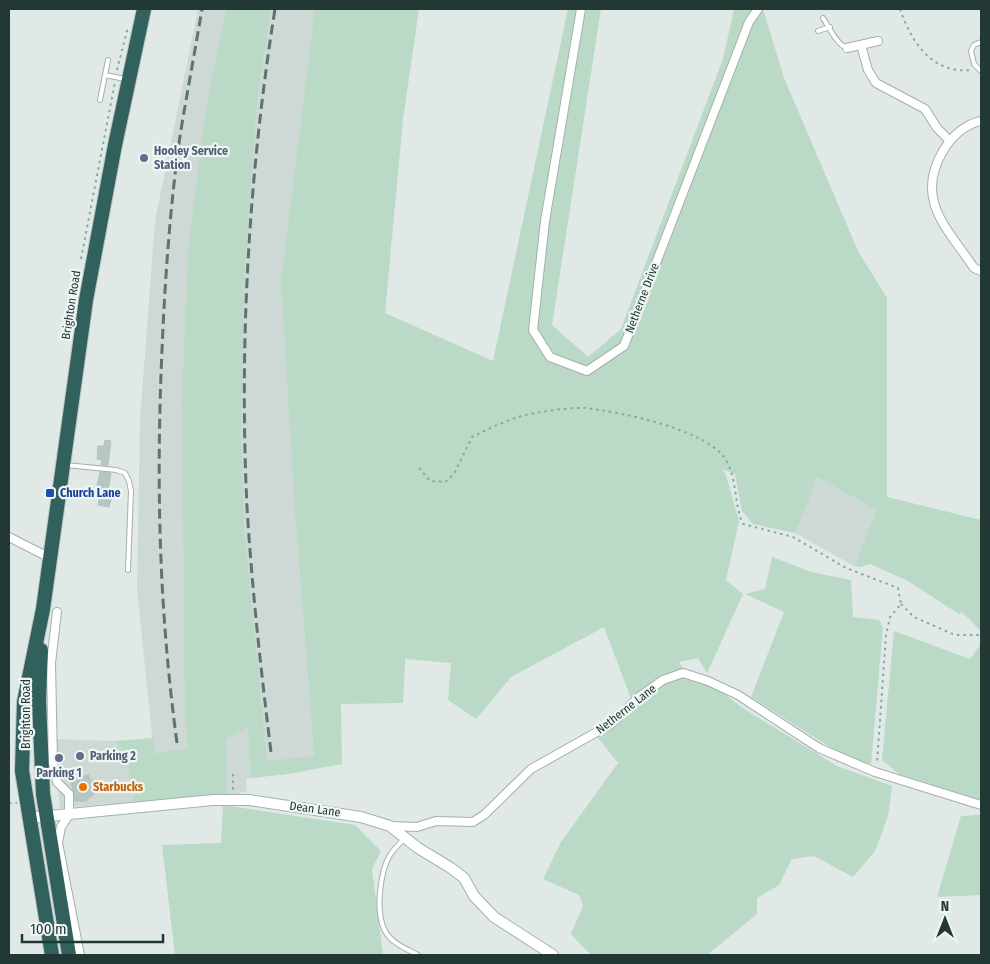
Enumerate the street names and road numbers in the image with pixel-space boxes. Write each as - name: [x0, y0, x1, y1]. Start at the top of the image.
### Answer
- street label: Netherne Drive: [622, 261, 662, 335]
- street label: Brighton Road: [59, 269, 83, 341]
- street label: Brighton Road: [19, 679, 33, 749]
- street label: Netherne Lane: [593, 681, 659, 737]
- street label: Dean Lane: [289, 799, 341, 820]

